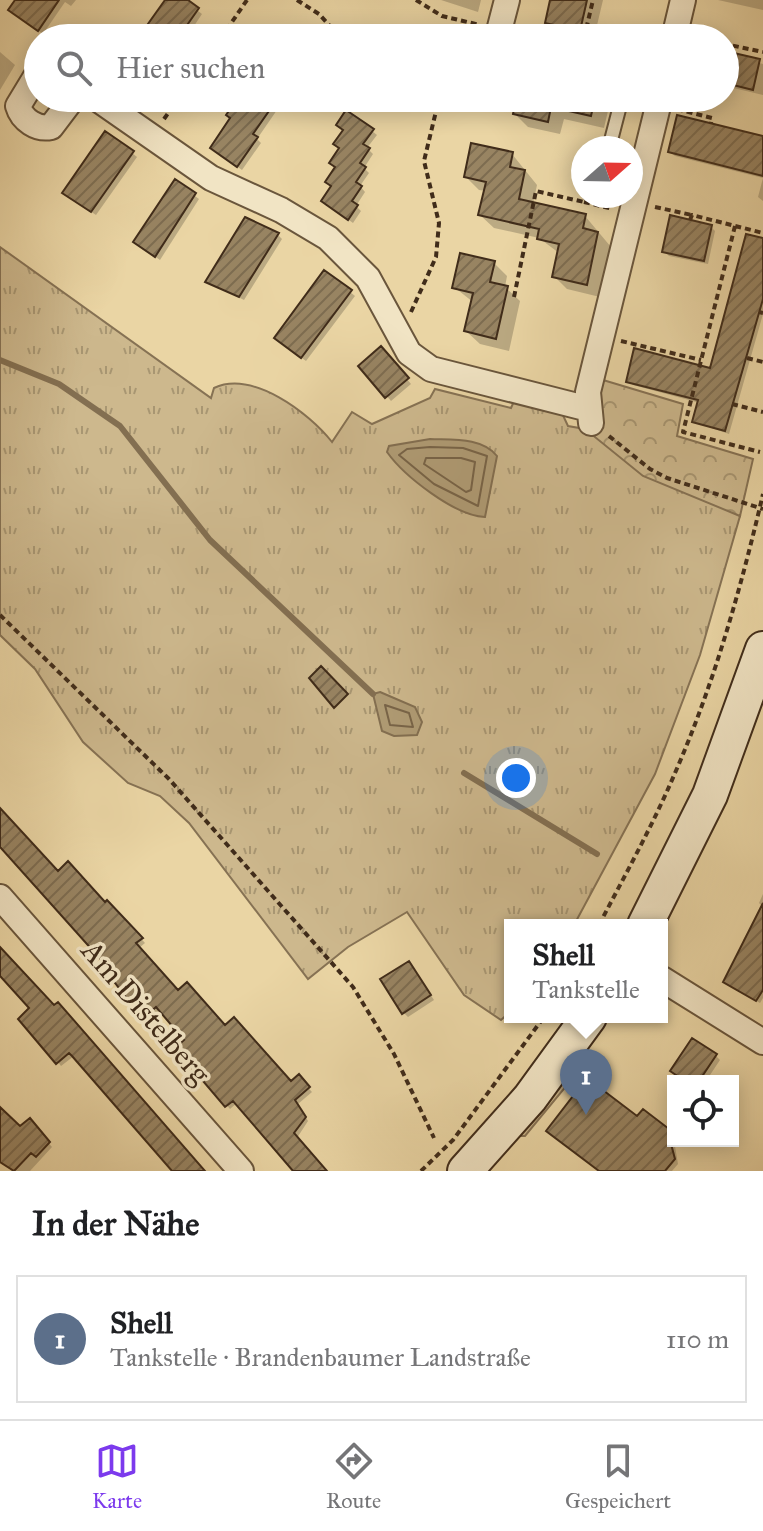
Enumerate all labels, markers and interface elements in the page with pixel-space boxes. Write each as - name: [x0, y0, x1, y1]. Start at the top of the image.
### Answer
- search box: [24, 24, 739, 112]
- icon: search: [52, 46, 96, 90]
- text: Hier suchen: [116, 50, 265, 86]
- north arrow: [571, 136, 643, 208]
- your location: [496, 758, 536, 798]
- popup: [504, 919, 668, 1023]
- street label: Am Distelberg: [73, 931, 219, 1092]
- text: Shell: [532, 937, 595, 973]
- text: Tankstelle: [532, 973, 640, 1005]
- pin: 1: [560, 1049, 612, 1115]
- map controls: [667, 1075, 739, 1147]
- button: locate: [667, 1075, 739, 1147]
- text: In der Nähe: [32, 1203, 199, 1244]
- text: Shell: [110, 1305, 173, 1341]
- text: 1: [55, 1323, 65, 1355]
- text: 110 m: [666, 1323, 729, 1355]
- text: Tankstelle · Brandenbaumer Landstraße: [110, 1341, 531, 1373]
- tab: Karte: [92, 1439, 142, 1514]
- tab: Route: [326, 1439, 381, 1514]
- tab: Gespeichert: [565, 1439, 671, 1514]

